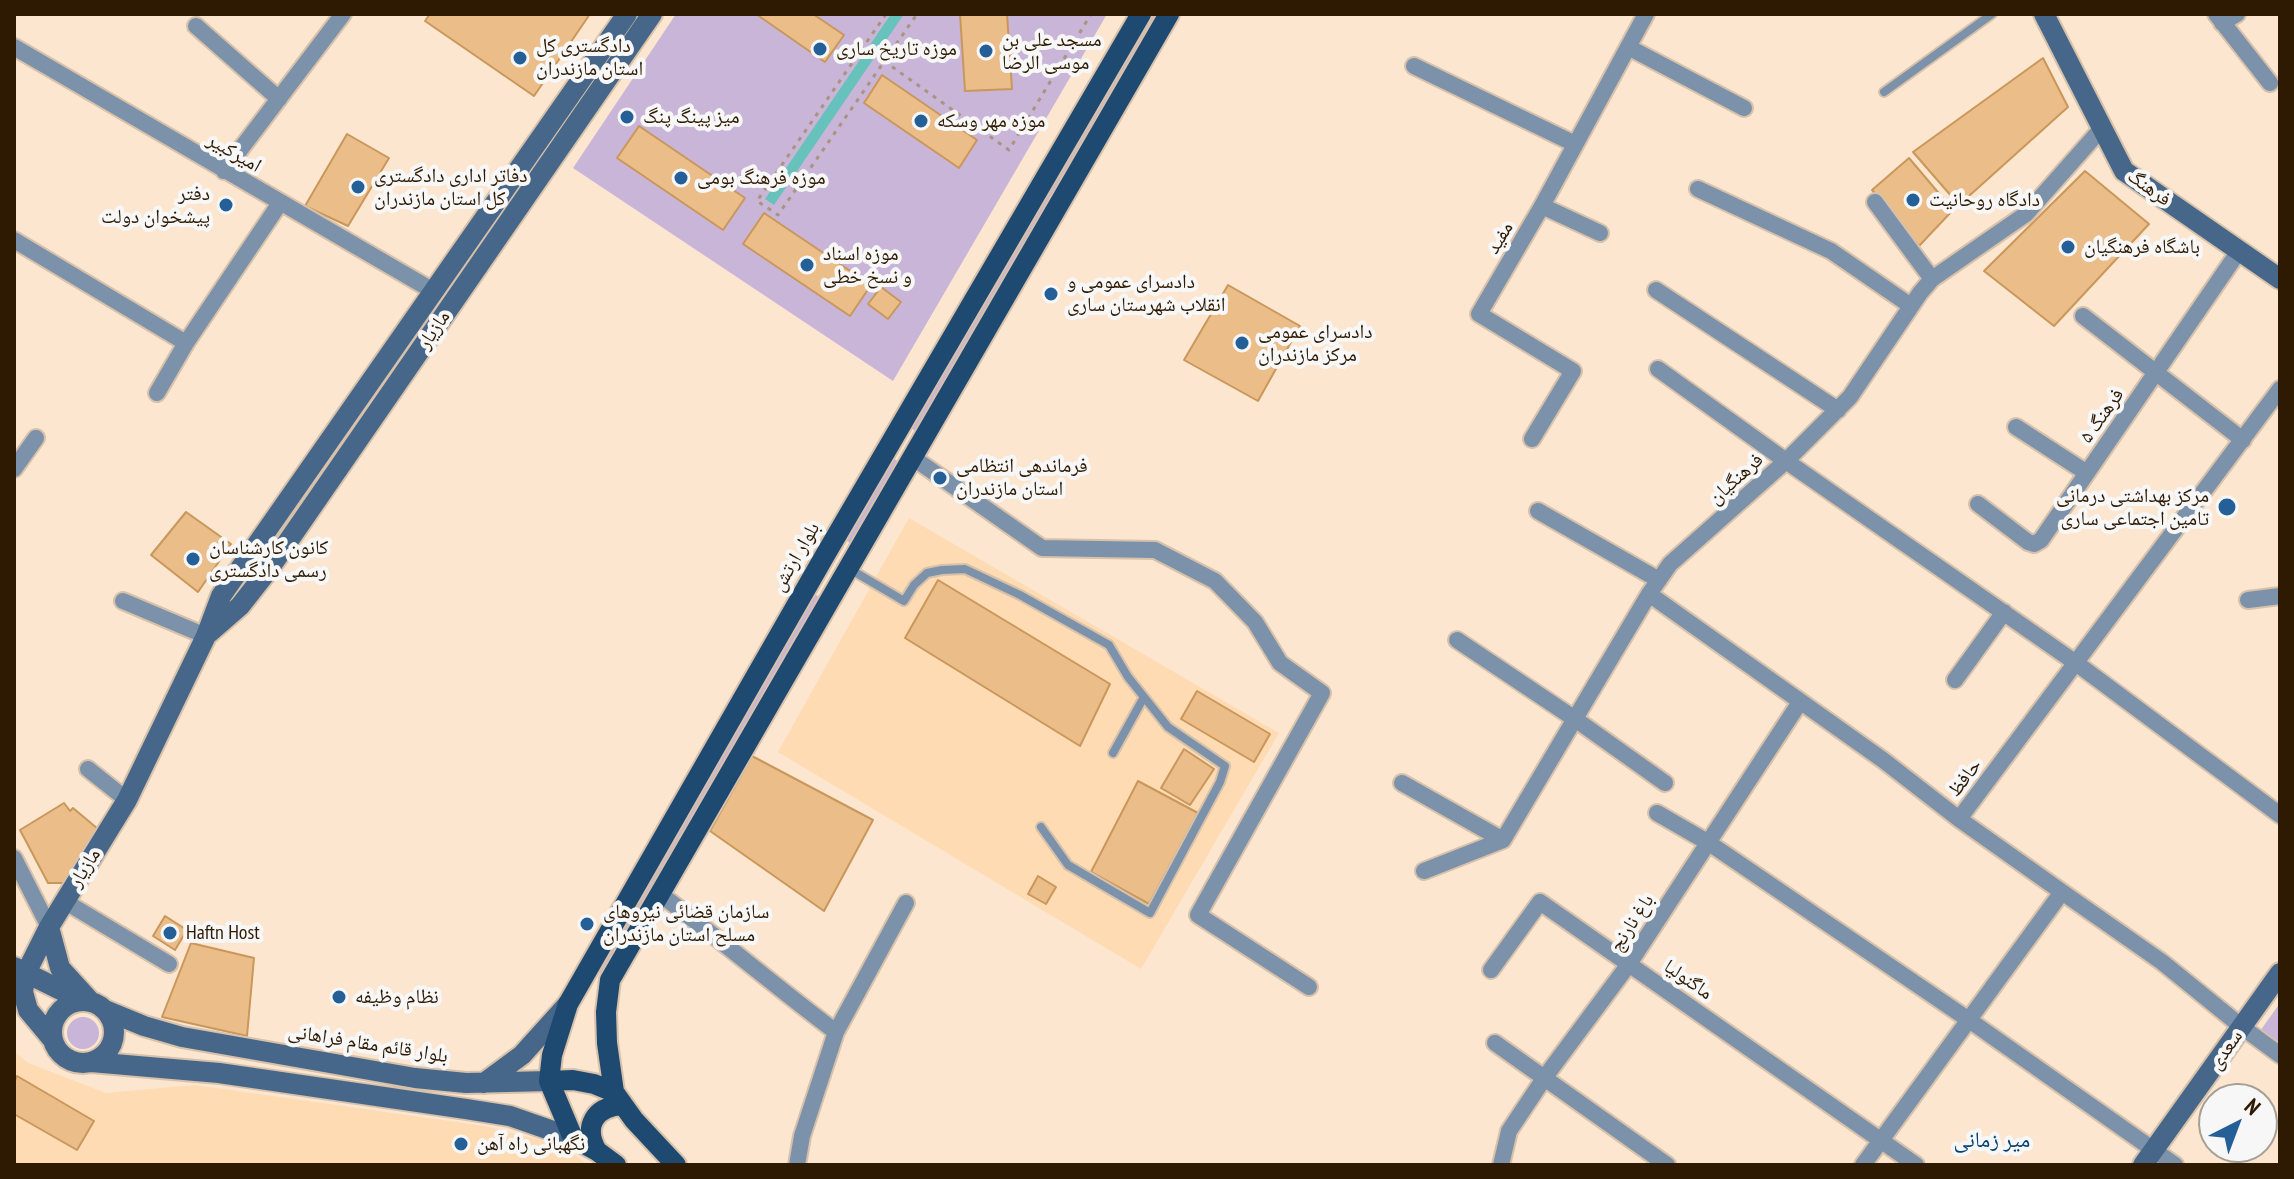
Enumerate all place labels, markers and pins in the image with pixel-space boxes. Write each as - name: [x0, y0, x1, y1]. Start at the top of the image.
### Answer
- place label: مسجد علی بن موسی الرضا: [1002, 28, 1102, 75]
- place label: دادگستری کل استان مازندران: [536, 34, 643, 81]
- place label: موزه تاریخ ساری: [836, 37, 957, 61]
- marker: موزه تاریخ ساری: [811, 40, 829, 58]
- marker: مسجد علی بن موسی الرضا: [977, 42, 995, 60]
- marker: دادگستری کل استان مازندران: [511, 49, 529, 67]
- place label: میز پینگ پنگ: [643, 105, 740, 129]
- marker: میز پینگ پنگ: [618, 108, 636, 126]
- place label: موزه مهر وسکه: [937, 109, 1045, 133]
- marker: موزه مهر وسکه: [912, 112, 930, 130]
- place label: دفاتر اداری دادگستری کل استان مازندران: [374, 164, 528, 211]
- place label: موزه فرهنگ بومی: [697, 166, 826, 190]
- marker: موزه فرهنگ بومی: [672, 169, 690, 187]
- marker: دفاتر اداری دادگستری کل استان مازندران: [349, 178, 367, 196]
- place label: دفتر پیشخوان دولت: [101, 182, 210, 229]
- place label: دادگاه روحانیت: [1929, 188, 2040, 212]
- marker: دادگاه روحانیت: [1904, 191, 1922, 209]
- marker: دفتر پیشخوان دولت: [217, 196, 235, 214]
- place label: باشگاه فرهنگیان: [2084, 235, 2200, 259]
- marker: باشگاه فرهنگیان: [2059, 238, 2077, 256]
- place label: موزه اسناد و نسخ خطی: [823, 242, 912, 289]
- marker: موزه اسناد و نسخ خطی: [798, 256, 816, 274]
- place label: دادسرای عمومی و انقلاب شهرستان ساری: [1067, 270, 1225, 317]
- marker: دادسرای عمومی و انقلاب شهرستان ساری: [1042, 285, 1060, 303]
- place label: دادسرای عمومی مرکز مازندران: [1258, 320, 1372, 367]
- marker: دادسرای عمومی مرکز مازندران: [1233, 334, 1251, 352]
- place label: فرماندهی انتظامی استان مازندران: [956, 454, 1088, 501]
- marker: فرماندهی انتظامی استان مازندران: [931, 469, 949, 487]
- place label: مرکز بهداشتی درمانی تامین اجتماعی ساری: [2056, 484, 2209, 531]
- marker: مرکز بهداشتی درمانی تامین اجتماعی ساری: [2216, 496, 2238, 518]
- place label: کانون کارشناسان رسمی دادگستری: [209, 536, 328, 583]
- marker: کانون کارشناسان رسمی دادگستری: [184, 550, 202, 568]
- place label: سازمان قضائی نیروهای مسلح استان مازندران: [603, 900, 769, 947]
- marker: سازمان قضائی نیروهای مسلح استان مازندران: [578, 915, 596, 933]
- place label: Haftn Host: [186, 921, 260, 945]
- marker: Haftn Host: [161, 924, 179, 942]
- place label: نظام وظیفه: [355, 985, 439, 1009]
- marker: نظام وظیفه: [330, 988, 348, 1006]
- place label: نگهبانی راه آهن: [477, 1132, 585, 1156]
- marker: نگهبانی راه آهن: [452, 1135, 470, 1153]

